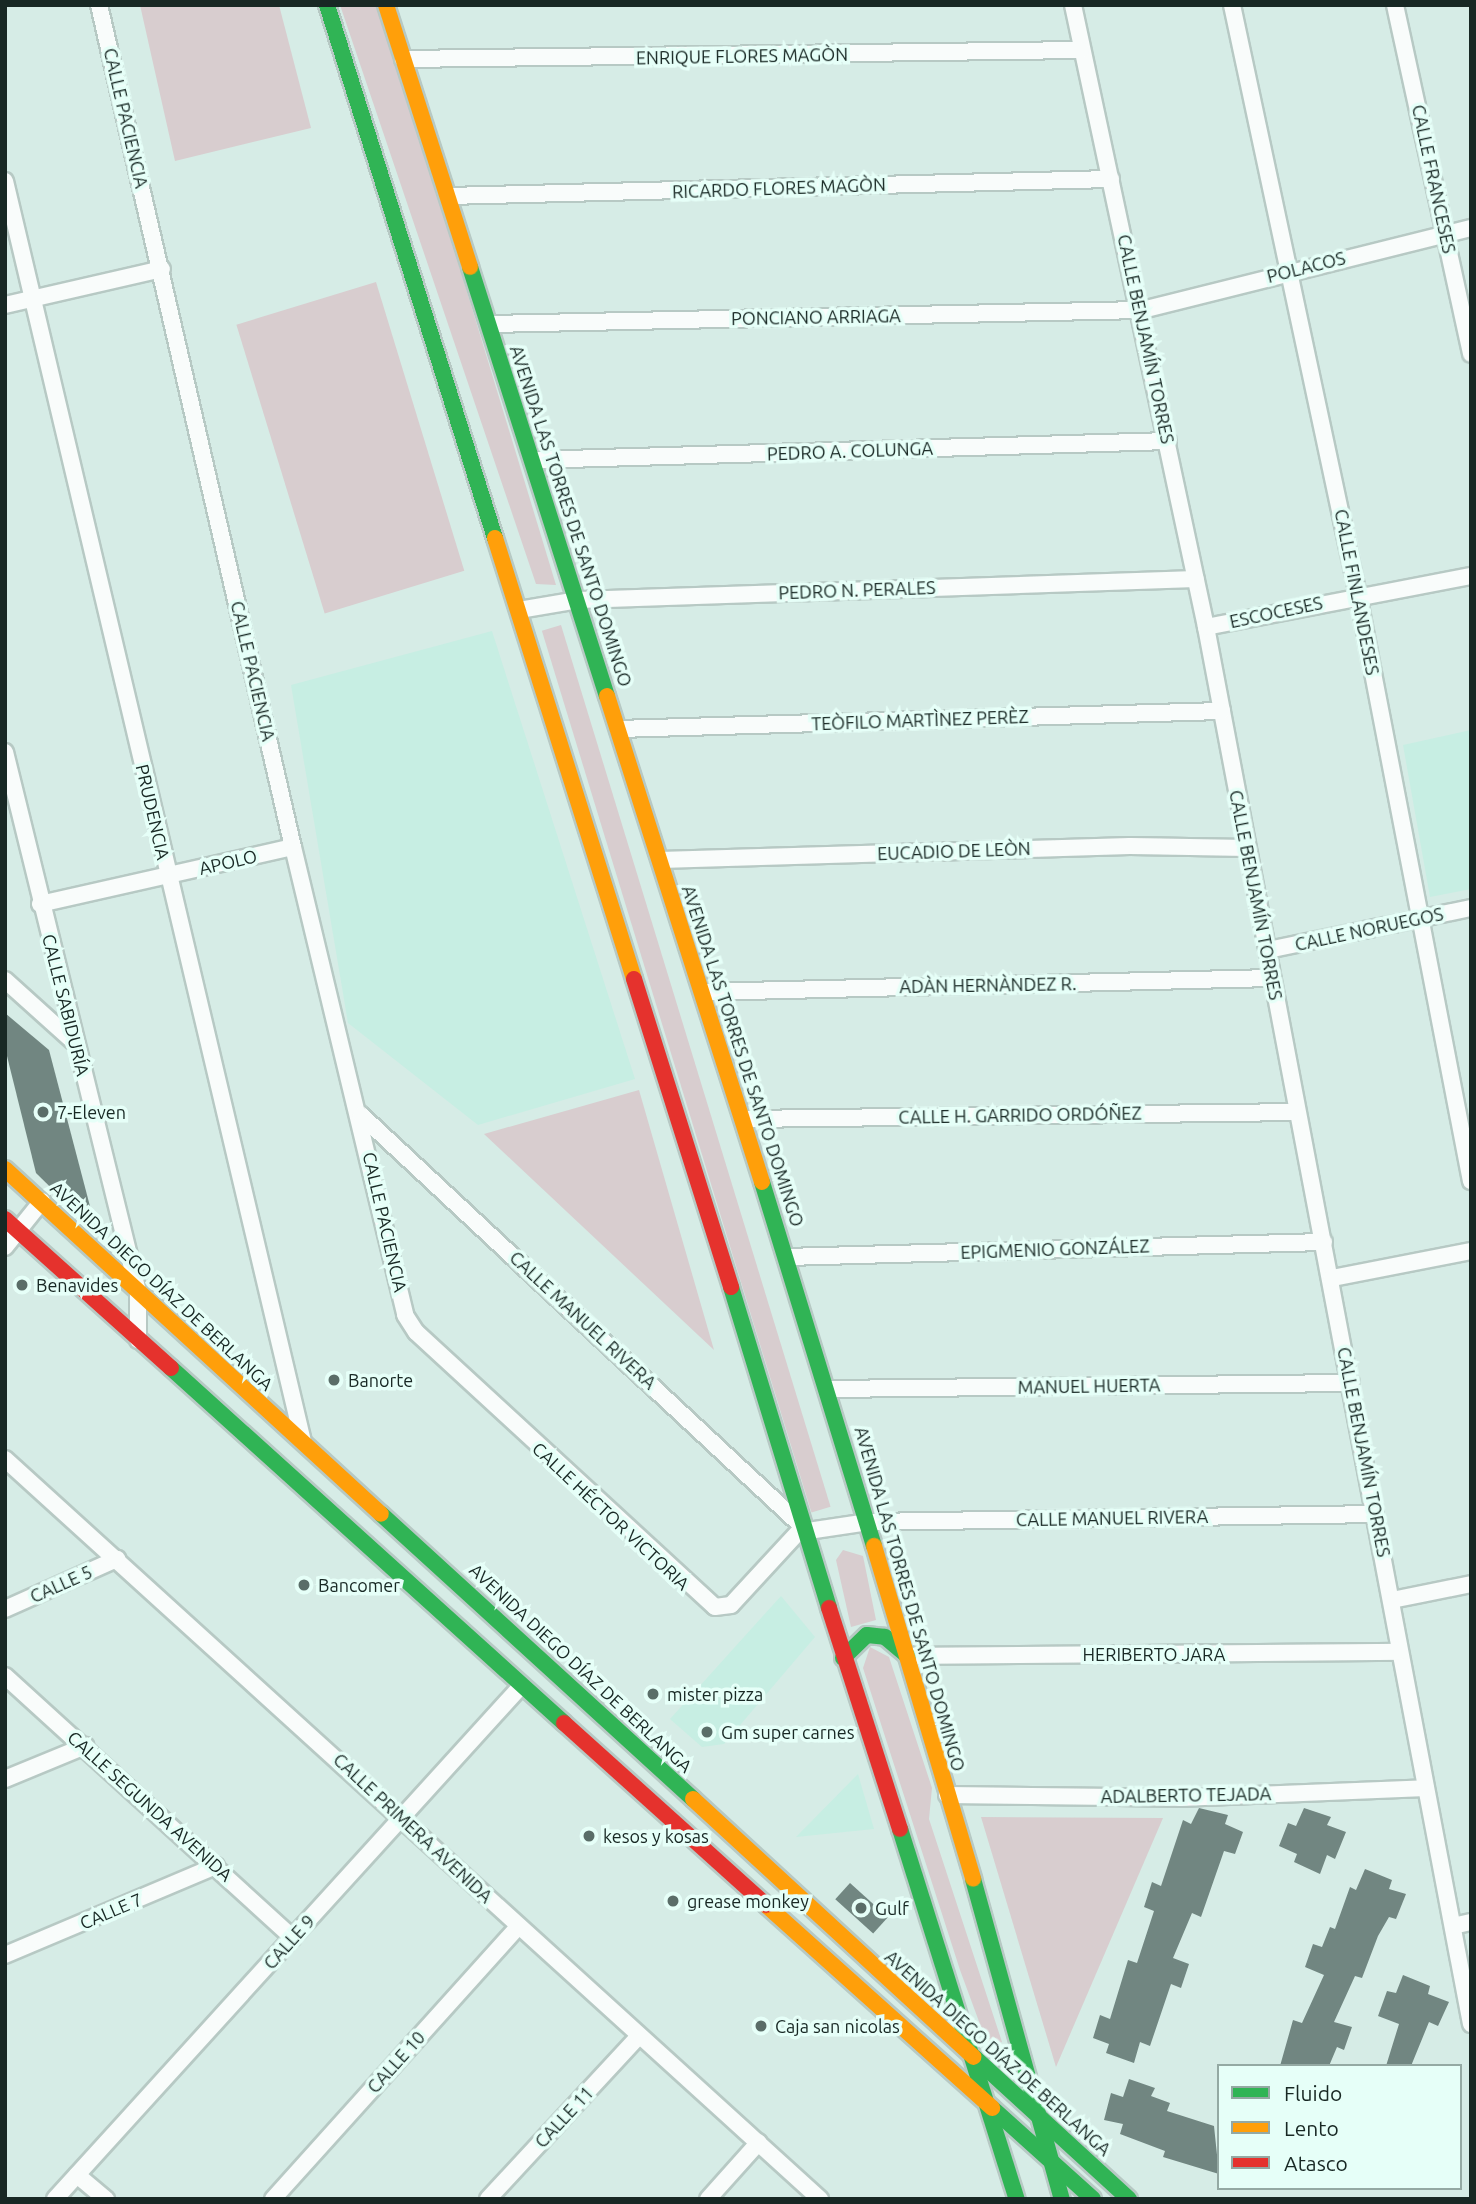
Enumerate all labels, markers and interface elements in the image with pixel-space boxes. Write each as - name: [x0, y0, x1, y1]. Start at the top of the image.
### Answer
- street label: ENRIQUE FLORES MAGÒN: [636, 43, 848, 69]
- street label: CALLE PACIENCIA: [99, 46, 153, 190]
- street label: CALLE FRANCESES: [1408, 103, 1460, 255]
- street label: RICARDO FLORES MAGÒN: [672, 173, 886, 203]
- street label: CALLE BENJAMÍN TORRES: [1113, 232, 1179, 446]
- street label: POLACOS: [1265, 247, 1347, 287]
- street label: PONCIANO ARRIAGA: [731, 305, 901, 329]
- street label: AVENIDA LAS TORRES DE SANTO DOMINGO: [505, 343, 637, 689]
- street label: PEDRO A. COLUNGA: [767, 437, 933, 465]
- street label: CALLE FINLANDESES: [1330, 507, 1384, 677]
- street label: PEDRO N. PERALES: [778, 576, 936, 604]
- street label: ESCOCESES: [1228, 592, 1324, 632]
- street label: CALLE PACIENCIA: [226, 599, 280, 743]
- street label: TEÒFILO MARTÌNEZ PERÈZ: [811, 705, 1029, 735]
- street label: PRUDENCIA: [132, 762, 174, 862]
- street label: CALLE BENJAMÍN TORRES: [1225, 788, 1287, 1002]
- street label: EUCADIO DE LEÒN: [877, 838, 1031, 864]
- street label: APOLO: [197, 845, 259, 879]
- street label: AVENIDA LAS TORRES DE SANTO DOMINGO: [677, 883, 809, 1229]
- street label: CALLE NORUEGOS: [1293, 903, 1445, 955]
- street label: CALLE SABIDURÍA: [38, 932, 94, 1078]
- street label: ADÀN HERNÀNDEZ R.: [899, 973, 1077, 997]
- place label: 7-Eleven: [57, 1101, 126, 1123]
- street label: CALLE H. GARRIDO ORDÓÑEZ: [898, 1102, 1142, 1128]
- marker: 7-Eleven: [35, 1104, 51, 1120]
- street label: CALLE PACIENCIA: [358, 1150, 412, 1294]
- street label: AVENIDA DIEGO DÍAZ DE BERLANGA: [46, 1177, 278, 1395]
- street label: EPIGMENIO GONZÁLEZ: [960, 1235, 1150, 1263]
- street label: CALLE MANUEL RIVERA: [505, 1247, 661, 1393]
- place label: Benavides: [36, 1274, 118, 1296]
- marker: Benavides: [14, 1277, 30, 1293]
- street label: CALLE BENJAMÍN TORRES: [1333, 1345, 1395, 1559]
- place label: Banorte: [348, 1369, 413, 1391]
- marker: Banorte: [326, 1372, 342, 1388]
- street label: MANUEL HUERTA: [1017, 1374, 1161, 1398]
- street label: AVENIDA LAS TORRES DE SANTO DOMINGO: [850, 1424, 970, 1774]
- street label: CALLE HÉCTOR VICTORIA: [528, 1438, 694, 1594]
- street label: CALLE MANUEL RIVERA: [1016, 1506, 1208, 1530]
- street label: AVENIDA DIEGO DÍAZ DE BERLANGA: [465, 1559, 697, 1777]
- street label: CALLE 5: [27, 1561, 95, 1607]
- place label: Bancomer: [318, 1574, 400, 1596]
- marker: Bancomer: [296, 1577, 312, 1593]
- street label: HERIBERTO JARA: [1083, 1643, 1225, 1665]
- place label: mister pizza: [667, 1683, 763, 1705]
- marker: mister pizza: [645, 1686, 661, 1702]
- place label: Gm super carnes: [721, 1721, 855, 1743]
- marker: Gm super carnes: [699, 1724, 715, 1740]
- street label: CALLE SEGUNDA AVENIDA: [63, 1726, 237, 1886]
- street label: CALLE PRIMERA AVENIDA: [329, 1749, 497, 1907]
- street label: ADALBERTO TEJADA: [1100, 1783, 1272, 1807]
- place label: kesos y kosas: [603, 1825, 709, 1847]
- marker: kesos y kosas: [581, 1828, 597, 1844]
- street label: CALLE 7: [76, 1888, 146, 1934]
- place label: grease monkey: [687, 1890, 809, 1912]
- marker: grease monkey: [665, 1893, 681, 1909]
- place label: Gulf: [875, 1897, 909, 1919]
- marker: Gulf: [853, 1900, 869, 1916]
- street label: CALLE 9: [259, 1910, 319, 1974]
- street label: AVENIDA DIEGO DÍAZ DE BERLANGA: [881, 1946, 1115, 2160]
- place label: Caja san nicolas: [775, 2015, 900, 2037]
- marker: Caja san nicolas: [753, 2018, 769, 2034]
- street label: CALLE 10: [363, 2027, 429, 2097]
- legend: [1217, 2064, 1462, 2190]
- text: Fluido: [1284, 2081, 1342, 2105]
- street label: CALLE 11: [530, 2082, 598, 2152]
- text: Lento: [1284, 2116, 1339, 2140]
- text: Atasco: [1284, 2151, 1348, 2175]

